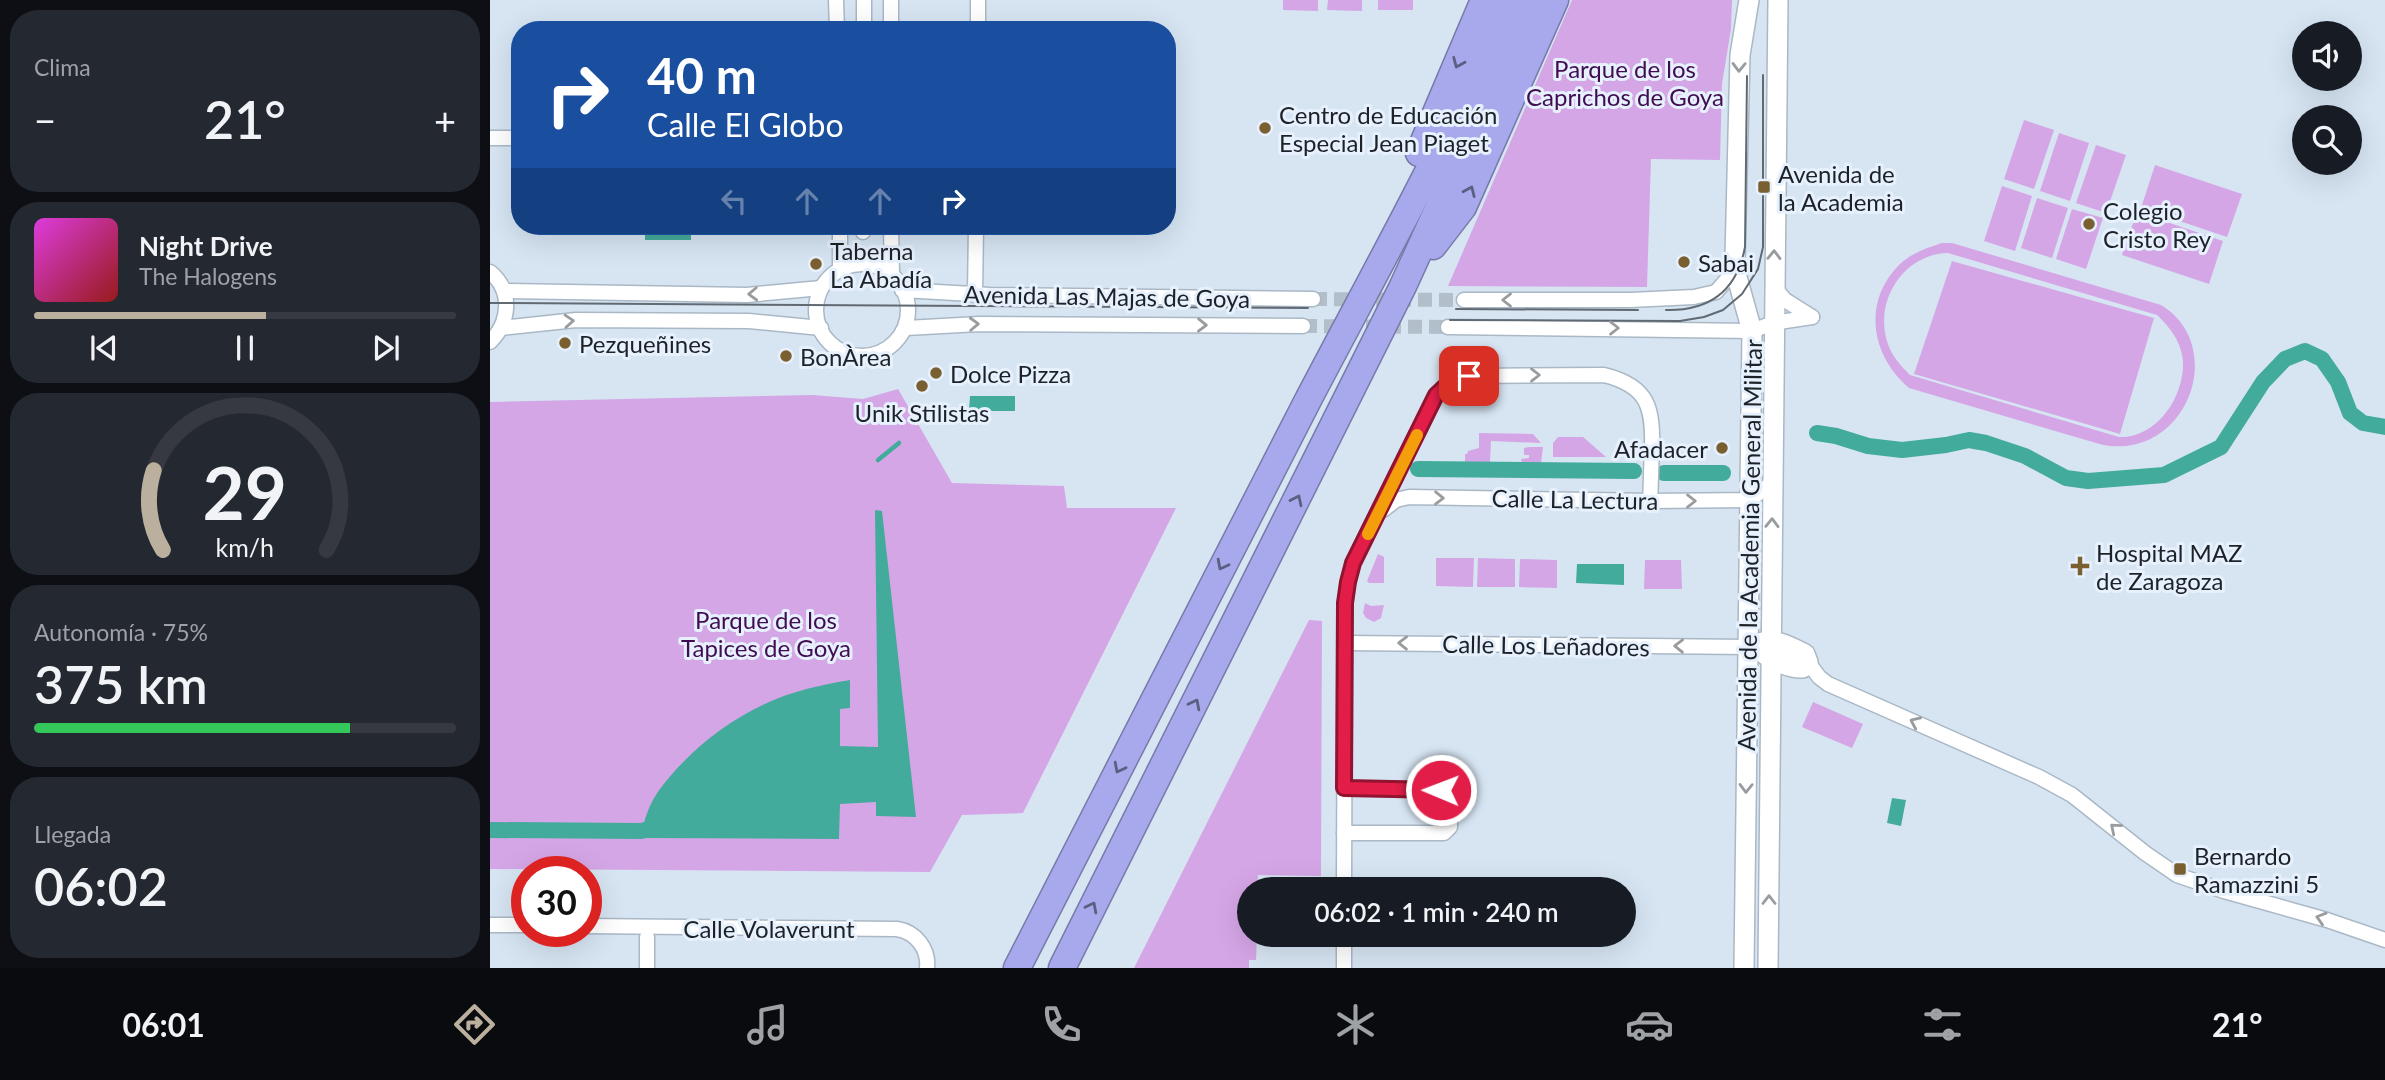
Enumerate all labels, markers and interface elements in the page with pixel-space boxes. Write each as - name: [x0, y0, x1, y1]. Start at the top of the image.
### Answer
- map controls: [2292, 21, 2362, 175]
- button: sound: [2292, 21, 2362, 91]
- text: 40 m: [647, 46, 757, 104]
- icon: right: [532, 49, 623, 140]
- text: Clima: [34, 53, 91, 81]
- park label: Parque de los Caprichos de Goya: [1526, 54, 1724, 111]
- one-way arrow: [1452, 56, 1466, 68]
- one-way arrow: [1732, 62, 1747, 73]
- text: 21°: [204, 88, 286, 150]
- text: −: [34, 97, 56, 143]
- text: +: [434, 97, 456, 143]
- place label: Centro de Educación Especial Jean Piaget: [1279, 100, 1497, 157]
- text: Calle El Globo: [647, 105, 844, 144]
- button: search: [2292, 105, 2362, 175]
- marker: Centro de Educación Especial Jean Piaget: [1257, 120, 1273, 136]
- place label: Avenida de la Academia: [1778, 159, 1904, 216]
- marker: Avenida de la Academia: [1756, 179, 1772, 195]
- icon: left: [715, 182, 753, 220]
- icon: ahead: [788, 182, 826, 220]
- icon: ahead: [861, 182, 899, 220]
- icon: right: [934, 182, 972, 220]
- one-way arrow: [1462, 185, 1476, 198]
- place label: Colegio Cristo Rey: [2103, 196, 2212, 253]
- marker: Colegio Cristo Rey: [2081, 216, 2097, 232]
- text: Night Drive: [139, 230, 273, 262]
- place label: Taberna La Abadía: [830, 236, 932, 293]
- place label: Sabai: [1698, 248, 1754, 277]
- one-way arrow: [1766, 249, 1782, 259]
- marker: Sabai: [1676, 254, 1692, 270]
- marker: Taberna La Abadía: [808, 256, 824, 272]
- text: The Halogens: [139, 262, 277, 290]
- street label: Avenida Las Majas de Goya: [964, 279, 1250, 313]
- one-way arrow: [748, 287, 759, 302]
- one-way arrow: [1501, 292, 1511, 308]
- one-way arrow: [564, 313, 575, 328]
- one-way arrow: [969, 317, 980, 332]
- one-way arrow: [1196, 318, 1207, 333]
- one-way arrow: [1609, 320, 1620, 336]
- icon: previous: [85, 329, 123, 367]
- icon: pause: [226, 329, 264, 367]
- icon: next: [367, 329, 405, 367]
- place label: Pezqueñines: [579, 329, 711, 358]
- marker: Pezqueñines: [557, 335, 573, 351]
- street label: Avenida de la Academia General Militar: [1731, 339, 1767, 751]
- place label: BonÀrea: [800, 342, 891, 371]
- pin: [1439, 346, 1499, 406]
- marker: BonÀrea: [778, 348, 794, 364]
- icon: arrive: [1450, 357, 1488, 395]
- place label: Dolce Pizza: [950, 359, 1071, 388]
- marker: Dolce Pizza: [928, 365, 944, 381]
- one-way arrow: [1530, 367, 1541, 383]
- marker: Unik Stilistas: [914, 378, 930, 394]
- place label: Unik Stilistas: [855, 398, 989, 427]
- place label: Afadacer: [1614, 434, 1708, 463]
- marker: Afadacer: [1714, 440, 1730, 456]
- text: 29: [203, 448, 287, 536]
- street label: Calle La Lectura: [1491, 483, 1659, 515]
- one-way arrow: [1434, 490, 1445, 505]
- one-way arrow: [1686, 493, 1697, 509]
- one-way arrow: [1288, 495, 1302, 508]
- one-way arrow: [1765, 517, 1780, 528]
- text: km/h: [216, 532, 274, 562]
- place label: Hospital MAZ de Zaragoza: [2096, 538, 2243, 595]
- marker: Hospital MAZ de Zaragoza: [2070, 556, 2090, 576]
- one-way arrow: [1217, 558, 1231, 570]
- park label: Parque de los Tapices de Goya: [681, 605, 851, 662]
- text: Autonomía · 75%: [34, 618, 208, 646]
- street label: Calle Los Leñadores: [1442, 629, 1650, 661]
- one-way arrow: [1397, 636, 1408, 651]
- one-way arrow: [1674, 638, 1684, 654]
- text: 375 km: [34, 653, 208, 715]
- one-way arrow: [1186, 699, 1200, 711]
- one-way arrow: [1910, 716, 1923, 730]
- position arrow: [1404, 753, 1478, 827]
- one-way arrow: [1113, 761, 1127, 773]
- one-way arrow: [1739, 783, 1754, 794]
- text: Llegada: [34, 820, 111, 848]
- one-way arrow: [2111, 824, 2123, 837]
- place label: Bernardo Ramazzini 5: [2194, 841, 2319, 898]
- text: 06:02: [34, 855, 168, 917]
- speed limit sign: 30: [511, 856, 602, 947]
- marker: Bernardo Ramazzini 5: [2172, 861, 2188, 877]
- one-way arrow: [1761, 894, 1776, 905]
- text: 06:02 · 1 min · 240 m: [1314, 896, 1559, 928]
- one-way arrow: [1084, 902, 1098, 914]
- one-way arrow: [2315, 912, 2327, 927]
- street label: Calle Volaverunt: [683, 914, 855, 943]
- icon: directions: [450, 1000, 499, 1049]
- icon: music: [743, 1000, 792, 1049]
- icon: phone: [1037, 1000, 1086, 1049]
- icon: climate: [1331, 1000, 1380, 1049]
- icon: car: [1625, 1000, 1674, 1049]
- icon: filters: [1918, 1000, 1967, 1049]
- text: 06:01: [122, 1005, 205, 1044]
- text: 21°: [2212, 1005, 2263, 1044]

